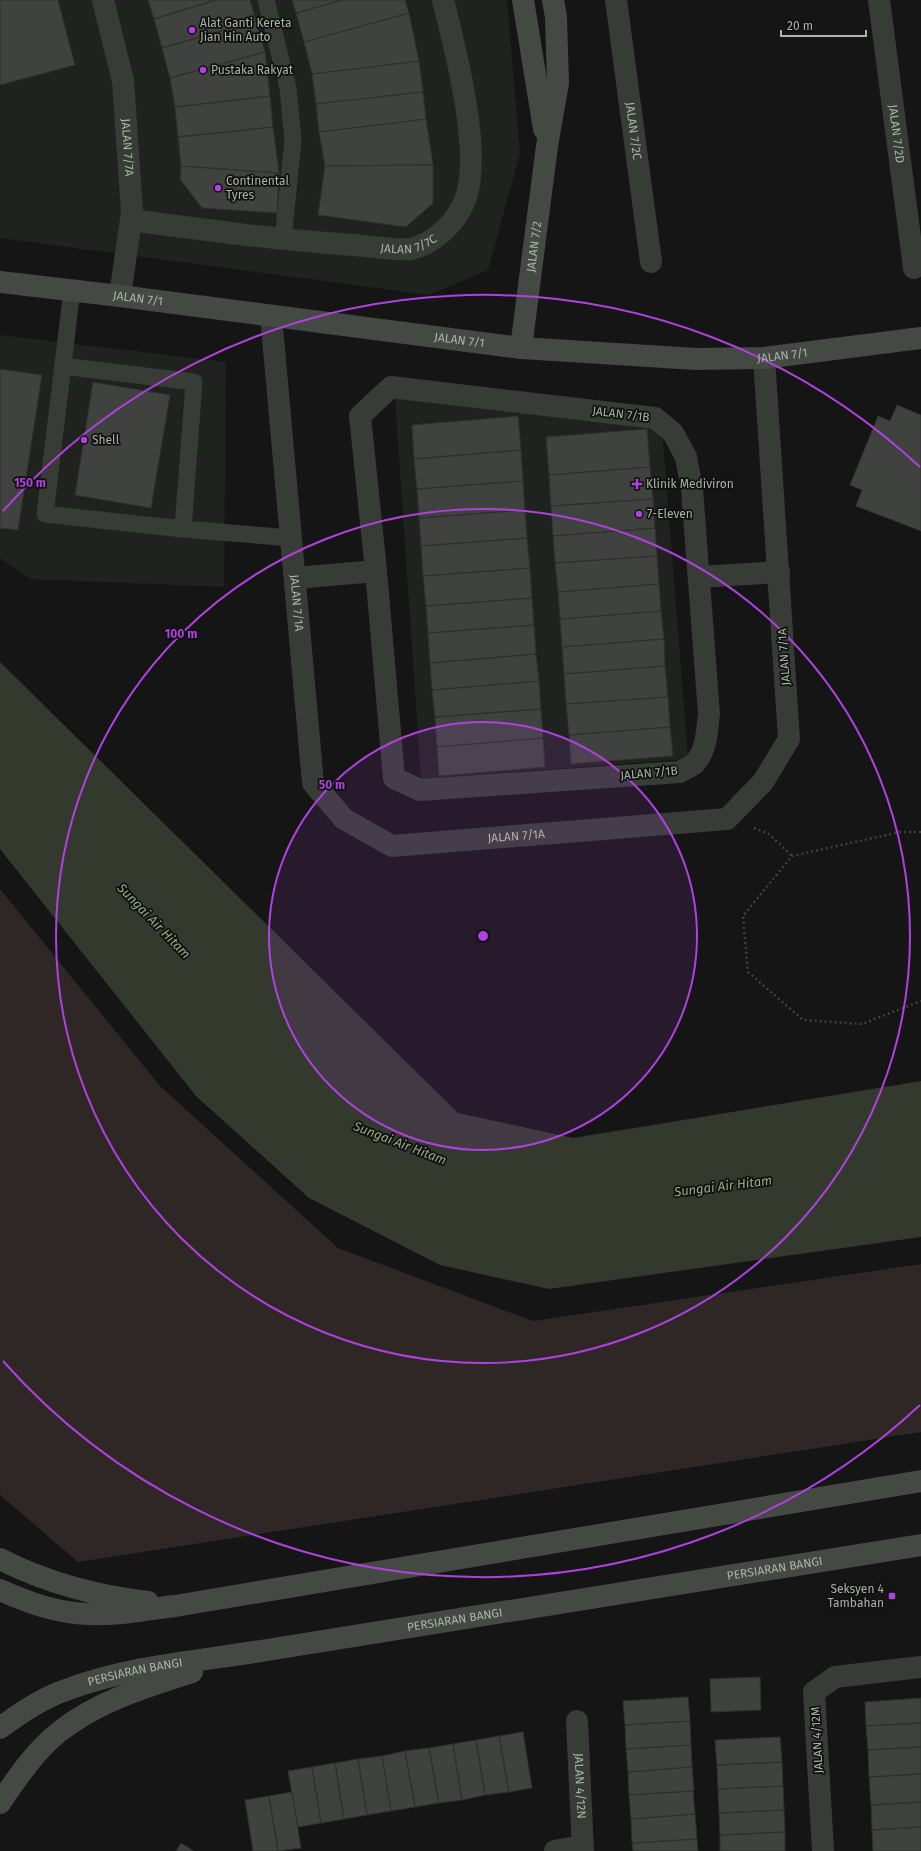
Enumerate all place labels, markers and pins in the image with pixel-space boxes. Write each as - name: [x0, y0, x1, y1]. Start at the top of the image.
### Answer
- place label: Alat Ganti Kereta Jian Hin Auto: [200, 16, 291, 44]
- marker: Alat Ganti Kereta Jian Hin Auto: [187, 25, 197, 35]
- place label: Pustaka Rakyat: [211, 63, 294, 77]
- marker: Pustaka Rakyat: [198, 65, 208, 75]
- place label: Continental Tyres: [226, 174, 289, 202]
- marker: Continental Tyres: [213, 183, 223, 193]
- place label: Shell: [92, 433, 120, 447]
- marker: Shell: [79, 435, 89, 445]
- place label: Klinik Mediviron: [646, 477, 734, 491]
- marker: Klinik Mediviron: [631, 478, 643, 490]
- place label: 7-Eleven: [647, 507, 693, 521]
- marker: 7-Eleven: [634, 509, 644, 519]
- centre of rings: [476, 929, 490, 943]
- place label: Seksyen 4 Tambahan: [827, 1582, 885, 1610]
- marker: Seksyen 4 Tambahan: [887, 1591, 897, 1601]

